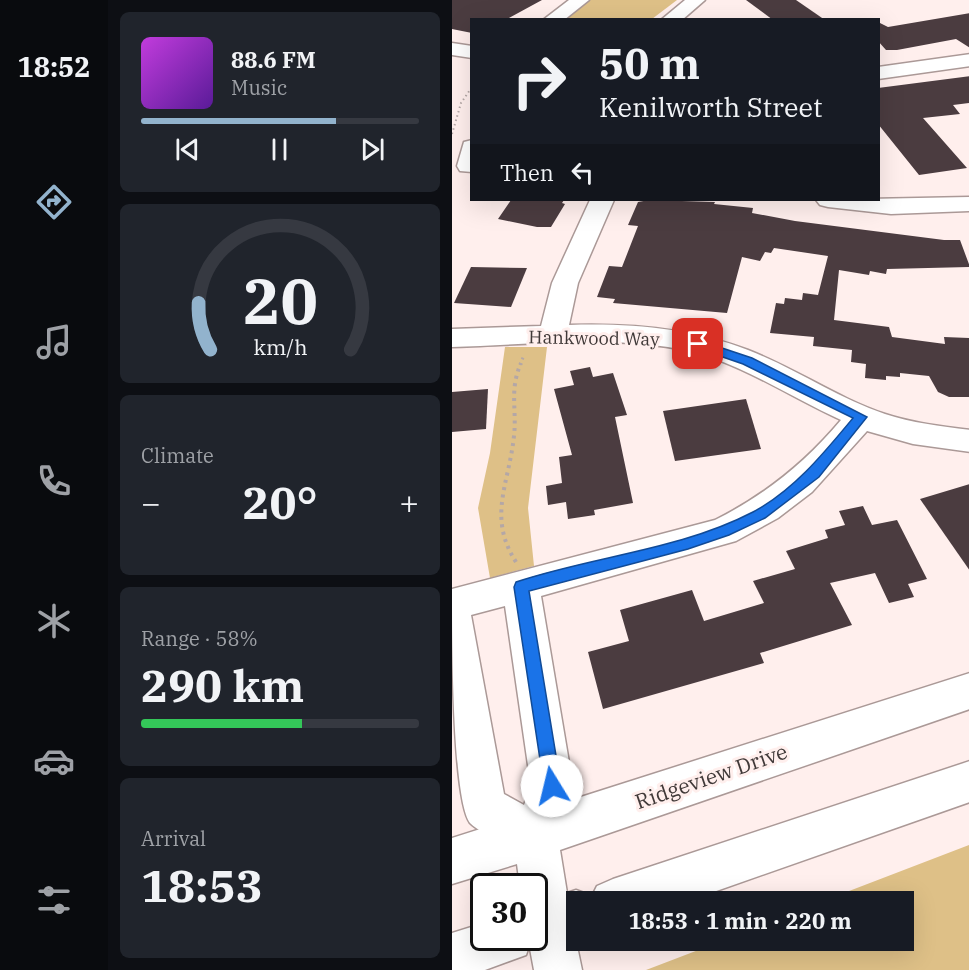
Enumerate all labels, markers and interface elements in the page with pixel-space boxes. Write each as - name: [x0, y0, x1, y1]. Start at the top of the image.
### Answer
- text: 50 m: [599, 36, 700, 91]
- icon: right: [500, 42, 578, 120]
- text: 88.6 FM: [231, 45, 316, 74]
- text: 18:52: [18, 49, 90, 84]
- text: Music: [231, 74, 287, 101]
- text: Kenilworth Street: [599, 89, 822, 124]
- icon: previous: [171, 133, 204, 166]
- icon: pause: [263, 133, 296, 166]
- icon: next: [356, 133, 389, 166]
- icon: left: [566, 156, 599, 189]
- text: Then: [500, 158, 554, 187]
- icon: directions: [33, 181, 75, 223]
- text: 20: [243, 261, 317, 342]
- pin: [672, 318, 723, 369]
- icon: music: [33, 321, 75, 363]
- street label: Hankwood Way: [528, 325, 660, 351]
- icon: arrive: [681, 327, 714, 360]
- text: km/h: [253, 334, 307, 362]
- text: Climate: [141, 442, 214, 469]
- icon: phone: [33, 460, 75, 502]
- text: 20°: [242, 473, 318, 531]
- text: −: [141, 481, 161, 524]
- text: +: [399, 481, 419, 524]
- icon: climate: [33, 600, 75, 642]
- text: Range · 58%: [141, 625, 258, 652]
- text: 290 km: [141, 656, 304, 714]
- street label: Ridgeview Drive: [631, 737, 791, 815]
- icon: car: [33, 740, 75, 782]
- position arrow: [520, 754, 584, 818]
- text: Arrival: [141, 825, 206, 852]
- text: 18:53: [141, 856, 263, 914]
- speed limit sign: 30: [470, 873, 548, 951]
- icon: filters: [33, 879, 75, 921]
- text: 18:53 · 1 min · 220 m: [628, 906, 852, 935]

